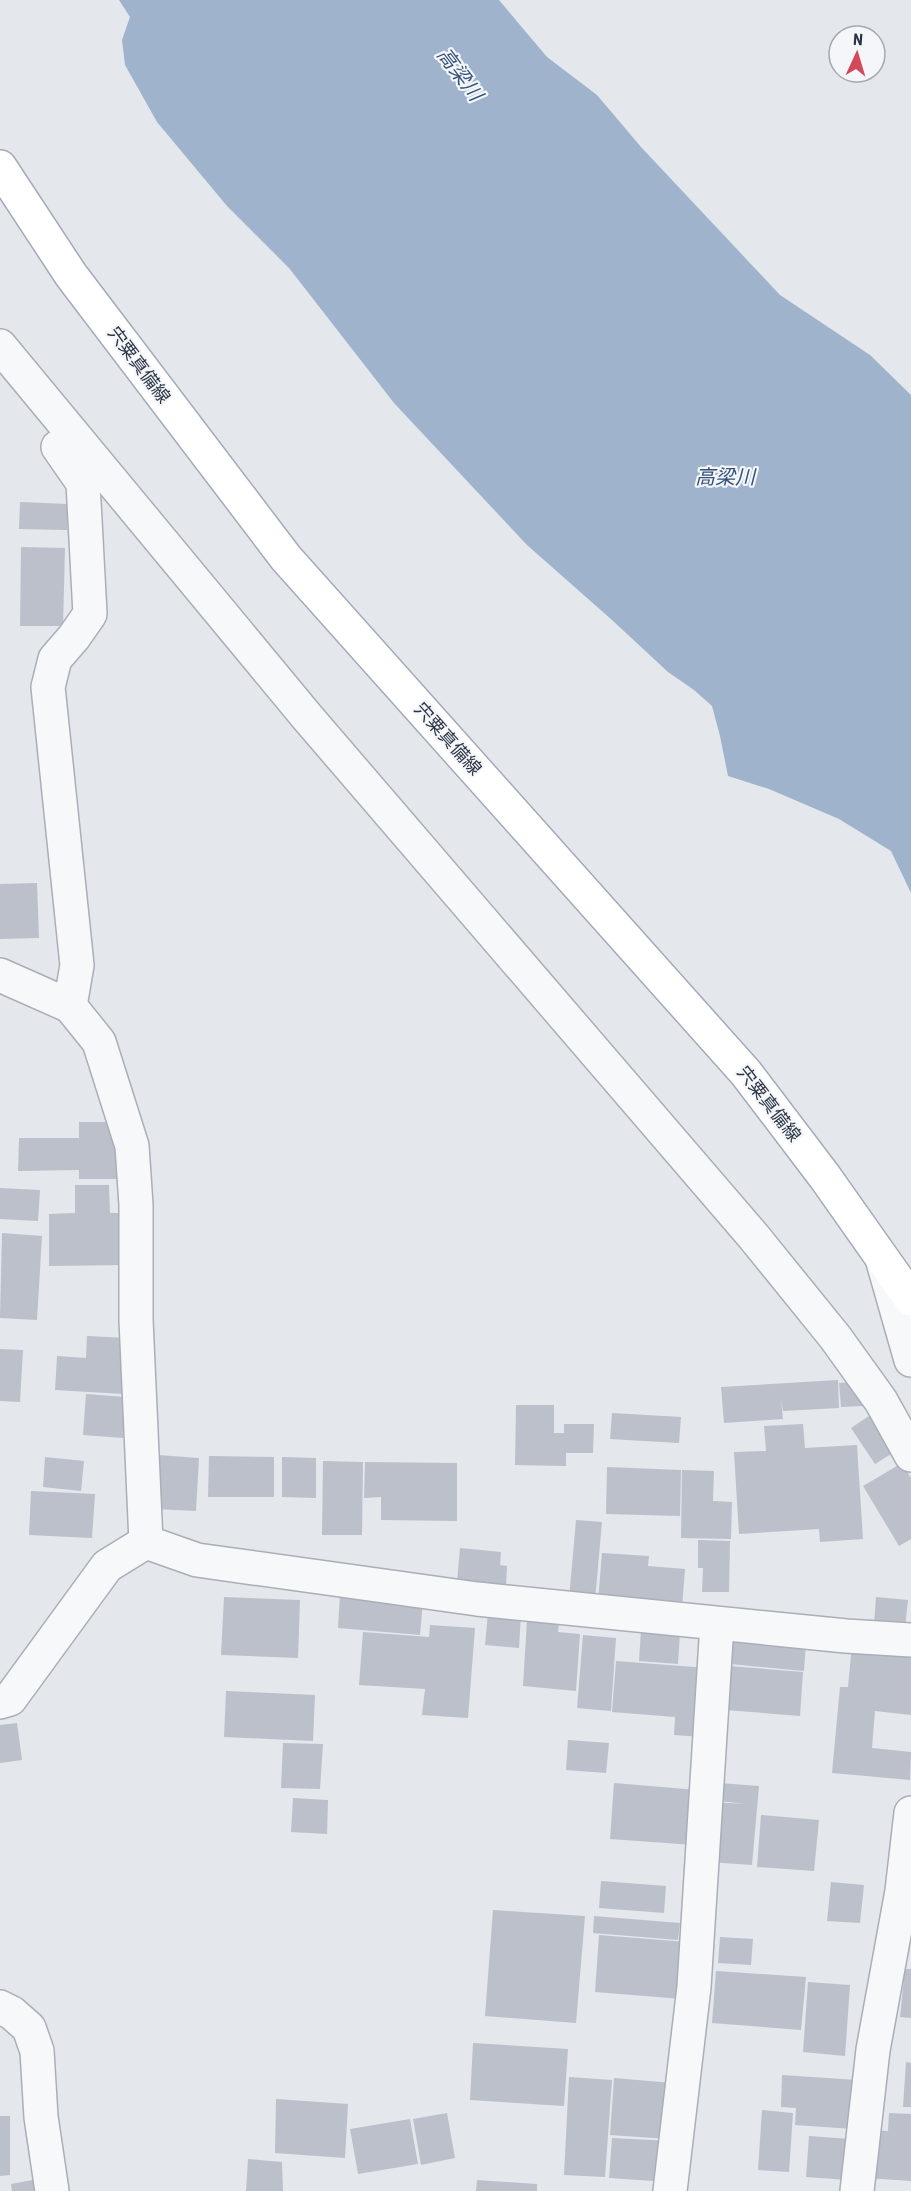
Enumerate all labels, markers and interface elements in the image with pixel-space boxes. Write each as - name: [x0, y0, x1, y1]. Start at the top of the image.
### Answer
- north arrow: [827, 24, 887, 84]
- text: N: [852, 30, 864, 49]
- water label: 高梁川: [432, 43, 489, 107]
- street label: 宍粟真備線: [104, 322, 175, 407]
- water label: 高梁川: [695, 465, 757, 489]
- street label: 宍粟真備線: [410, 698, 486, 779]
- street label: 宍粟真備線: [733, 1062, 805, 1146]

